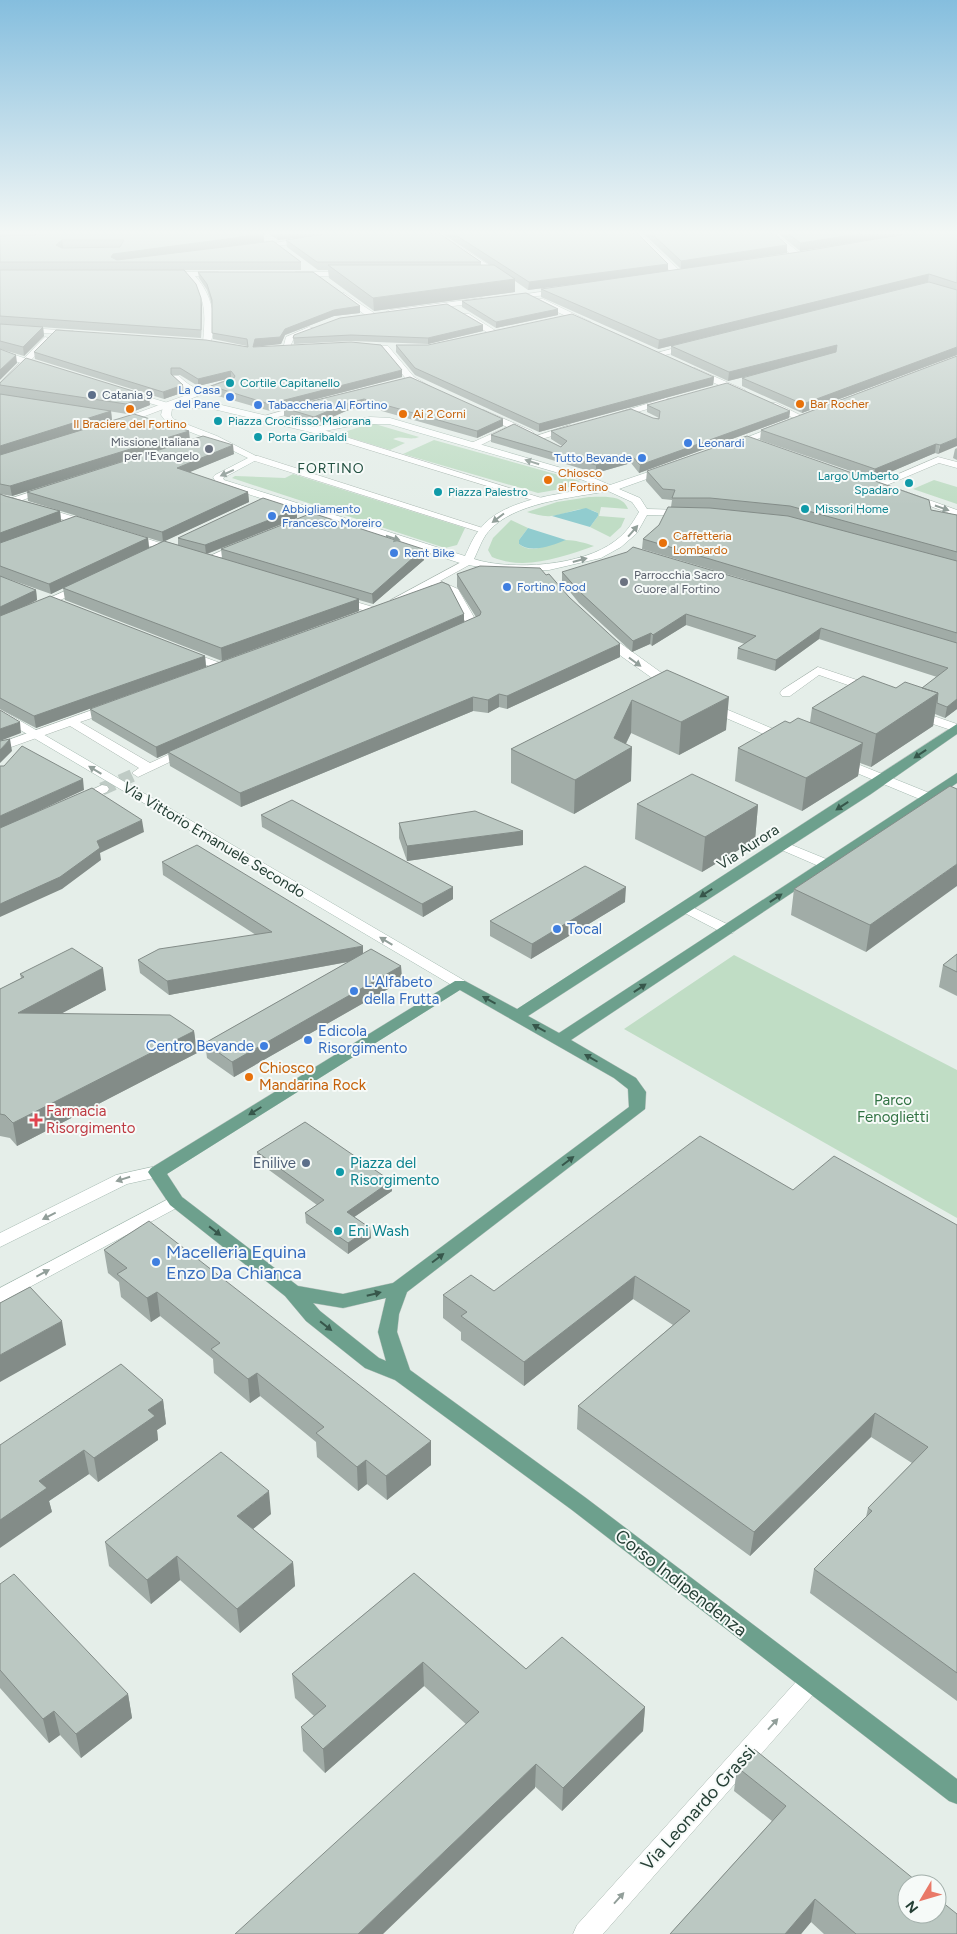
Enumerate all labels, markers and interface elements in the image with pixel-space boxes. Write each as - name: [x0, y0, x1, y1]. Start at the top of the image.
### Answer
- place label: Cortile Capitanello: [240, 376, 340, 390]
- marker: Cortile Capitanello: [224, 377, 236, 389]
- place label: La Casa del Pane: [175, 383, 220, 411]
- place label: Catania 9: [102, 388, 153, 402]
- marker: Catania 9: [86, 389, 98, 401]
- marker: La Casa del Pane: [224, 391, 236, 403]
- place label: Bar Rocher: [810, 397, 869, 411]
- place label: Tabaccheria Al Fortino: [268, 398, 388, 412]
- marker: Bar Rocher: [794, 398, 806, 410]
- marker: Tabaccheria Al Fortino: [252, 399, 264, 411]
- marker: Il Braciere del Fortino: [124, 403, 136, 415]
- place label: Ai 2 Corni: [413, 407, 466, 421]
- marker: Ai 2 Corni: [397, 408, 409, 420]
- place label: Piazza Crocifisso Maiorana: [228, 414, 371, 428]
- marker: Piazza Crocifisso Maiorana: [212, 415, 224, 427]
- place label: Il Braciere del Fortino: [73, 417, 187, 431]
- place label: Porta Garibaldi: [268, 430, 347, 444]
- marker: Porta Garibaldi: [252, 431, 264, 443]
- place label: Missione Italiana per l'Evangelo: [111, 435, 199, 463]
- place label: Leonardi: [698, 436, 744, 450]
- marker: Leonardi: [682, 437, 694, 449]
- marker: Missione Italiana per l'Evangelo: [203, 443, 215, 455]
- place label: Tutto Bevande: [554, 451, 632, 465]
- marker: Tutto Bevande: [636, 452, 648, 464]
- one-way arrow: [524, 457, 539, 465]
- district label: FORTINO: [297, 460, 365, 477]
- place label: Chiosco al Fortino: [558, 466, 608, 494]
- one-way arrow: [220, 469, 234, 477]
- place label: Largo Umberto Spadaro: [818, 469, 899, 497]
- marker: Chiosco al Fortino: [542, 474, 554, 486]
- marker: Largo Umberto Spadaro: [903, 477, 915, 489]
- place label: Piazza Palestro: [448, 485, 528, 499]
- marker: Piazza Palestro: [432, 486, 444, 498]
- place label: Abbigliamento Francesco Moreiro: [282, 502, 382, 530]
- place label: Missori Home: [815, 502, 889, 516]
- marker: Missori Home: [799, 503, 811, 515]
- one-way arrow: [935, 505, 950, 512]
- marker: Abbigliamento Francesco Moreiro: [266, 510, 278, 522]
- one-way arrow: [492, 513, 505, 524]
- one-way arrow: [627, 525, 638, 538]
- place label: Caffetteria Lombardo: [673, 529, 732, 557]
- one-way arrow: [386, 535, 401, 543]
- marker: Caffetteria Lombardo: [657, 537, 669, 549]
- place label: Rent Bike: [404, 546, 455, 560]
- marker: Rent Bike: [388, 547, 400, 559]
- one-way arrow: [572, 555, 587, 563]
- place label: Parrocchia Sacro Cuore al Fortino: [634, 568, 725, 596]
- marker: Parrocchia Sacro Cuore al Fortino: [618, 576, 630, 588]
- place label: Fortino Food: [517, 580, 586, 594]
- marker: Fortino Food: [501, 581, 513, 593]
- one-way arrow: [628, 656, 641, 667]
- one-way arrow: [913, 749, 927, 759]
- one-way arrow: [88, 765, 101, 774]
- street label: Via Vittorio Emanuele Secondo: [120, 778, 309, 902]
- one-way arrow: [836, 801, 849, 810]
- street label: Via Aurora: [714, 820, 782, 874]
- one-way arrow: [699, 889, 712, 898]
- one-way arrow: [769, 893, 782, 903]
- place label: Tocal: [567, 920, 602, 938]
- marker: Tocal: [551, 923, 563, 935]
- one-way arrow: [379, 937, 392, 946]
- place label: L'Alfabeto della Frutta: [364, 973, 439, 1008]
- one-way arrow: [634, 983, 647, 993]
- marker: L'Alfabeto della Frutta: [348, 985, 360, 997]
- one-way arrow: [481, 996, 496, 1004]
- place label: Edicola Risorgimento: [318, 1022, 408, 1057]
- one-way arrow: [531, 1024, 546, 1032]
- marker: Edicola Risorgimento: [302, 1034, 314, 1046]
- place label: Centro Bevande: [146, 1037, 254, 1055]
- marker: Centro Bevande: [258, 1040, 270, 1052]
- one-way arrow: [584, 1054, 599, 1062]
- place label: Chiosco Mandarina Rock: [259, 1059, 367, 1094]
- marker: Chiosco Mandarina Rock: [243, 1071, 255, 1083]
- park label: Parco Fenoglietti: [857, 1091, 929, 1126]
- place label: Farmacia Risorgimento: [46, 1102, 136, 1137]
- one-way arrow: [248, 1106, 262, 1116]
- marker: Farmacia Risorgimento: [30, 1114, 42, 1126]
- place label: Enilive: [253, 1154, 296, 1172]
- place label: Piazza del Risorgimento: [350, 1154, 440, 1189]
- one-way arrow: [561, 1155, 574, 1166]
- marker: Enilive: [300, 1157, 312, 1169]
- marker: Piazza del Risorgimento: [334, 1166, 346, 1178]
- one-way arrow: [116, 1176, 131, 1184]
- one-way arrow: [42, 1212, 56, 1220]
- place label: Eni Wash: [348, 1222, 409, 1240]
- one-way arrow: [208, 1225, 221, 1236]
- marker: Eni Wash: [332, 1225, 344, 1237]
- place label: Macelleria Equina Enzo Da Chianca: [166, 1241, 306, 1284]
- one-way arrow: [431, 1253, 444, 1264]
- marker: Macelleria Equina Enzo Da Chianca: [150, 1256, 162, 1268]
- one-way arrow: [36, 1269, 50, 1277]
- one-way arrow: [367, 1290, 382, 1298]
- one-way arrow: [319, 1321, 332, 1332]
- street label: Corso Indipendenza: [611, 1525, 751, 1641]
- one-way arrow: [767, 1718, 779, 1730]
- street label: Via Leonardo Grassi: [636, 1741, 760, 1875]
- north arrow: [897, 1874, 947, 1924]
- one-way arrow: [613, 1891, 624, 1904]
- text: N: [902, 1897, 922, 1916]

